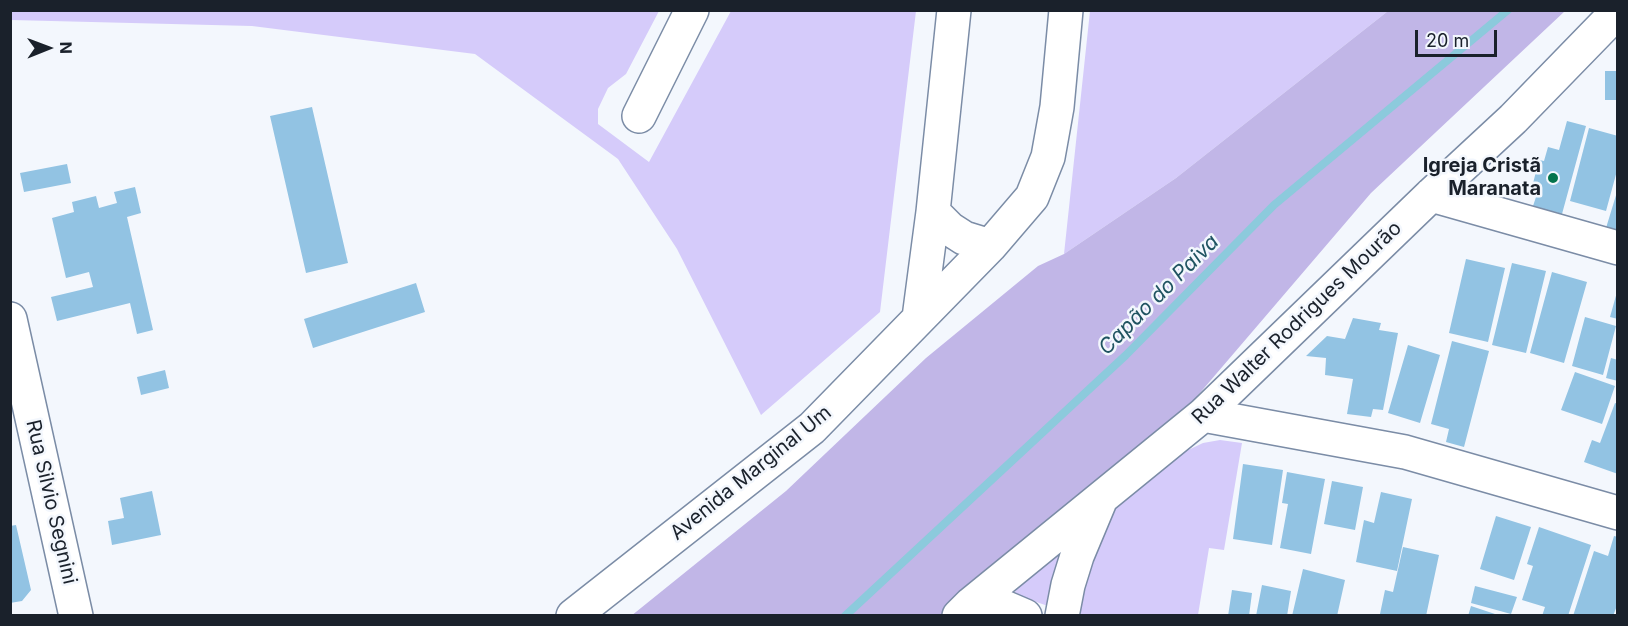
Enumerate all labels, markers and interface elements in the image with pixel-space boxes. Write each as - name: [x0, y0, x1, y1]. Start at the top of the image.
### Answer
- north arrow: [18, 18, 78, 78]
- scale bar: [1418, 18, 1500, 56]
- text: 20 m: [1426, 30, 1469, 51]
- text: N: [56, 41, 76, 54]
- place label: Igreja Cristã Maranata: [1423, 154, 1541, 201]
- marker: Igreja Cristã Maranata: [1546, 171, 1560, 185]
- street label: Rua Walter Rodrigues Mourão: [1187, 216, 1407, 430]
- water label: Capão do Paiva: [1094, 230, 1224, 360]
- street label: Avenida Marginal Um: [666, 401, 836, 545]
- street label: Rua Silvio Segnini: [20, 417, 82, 587]

